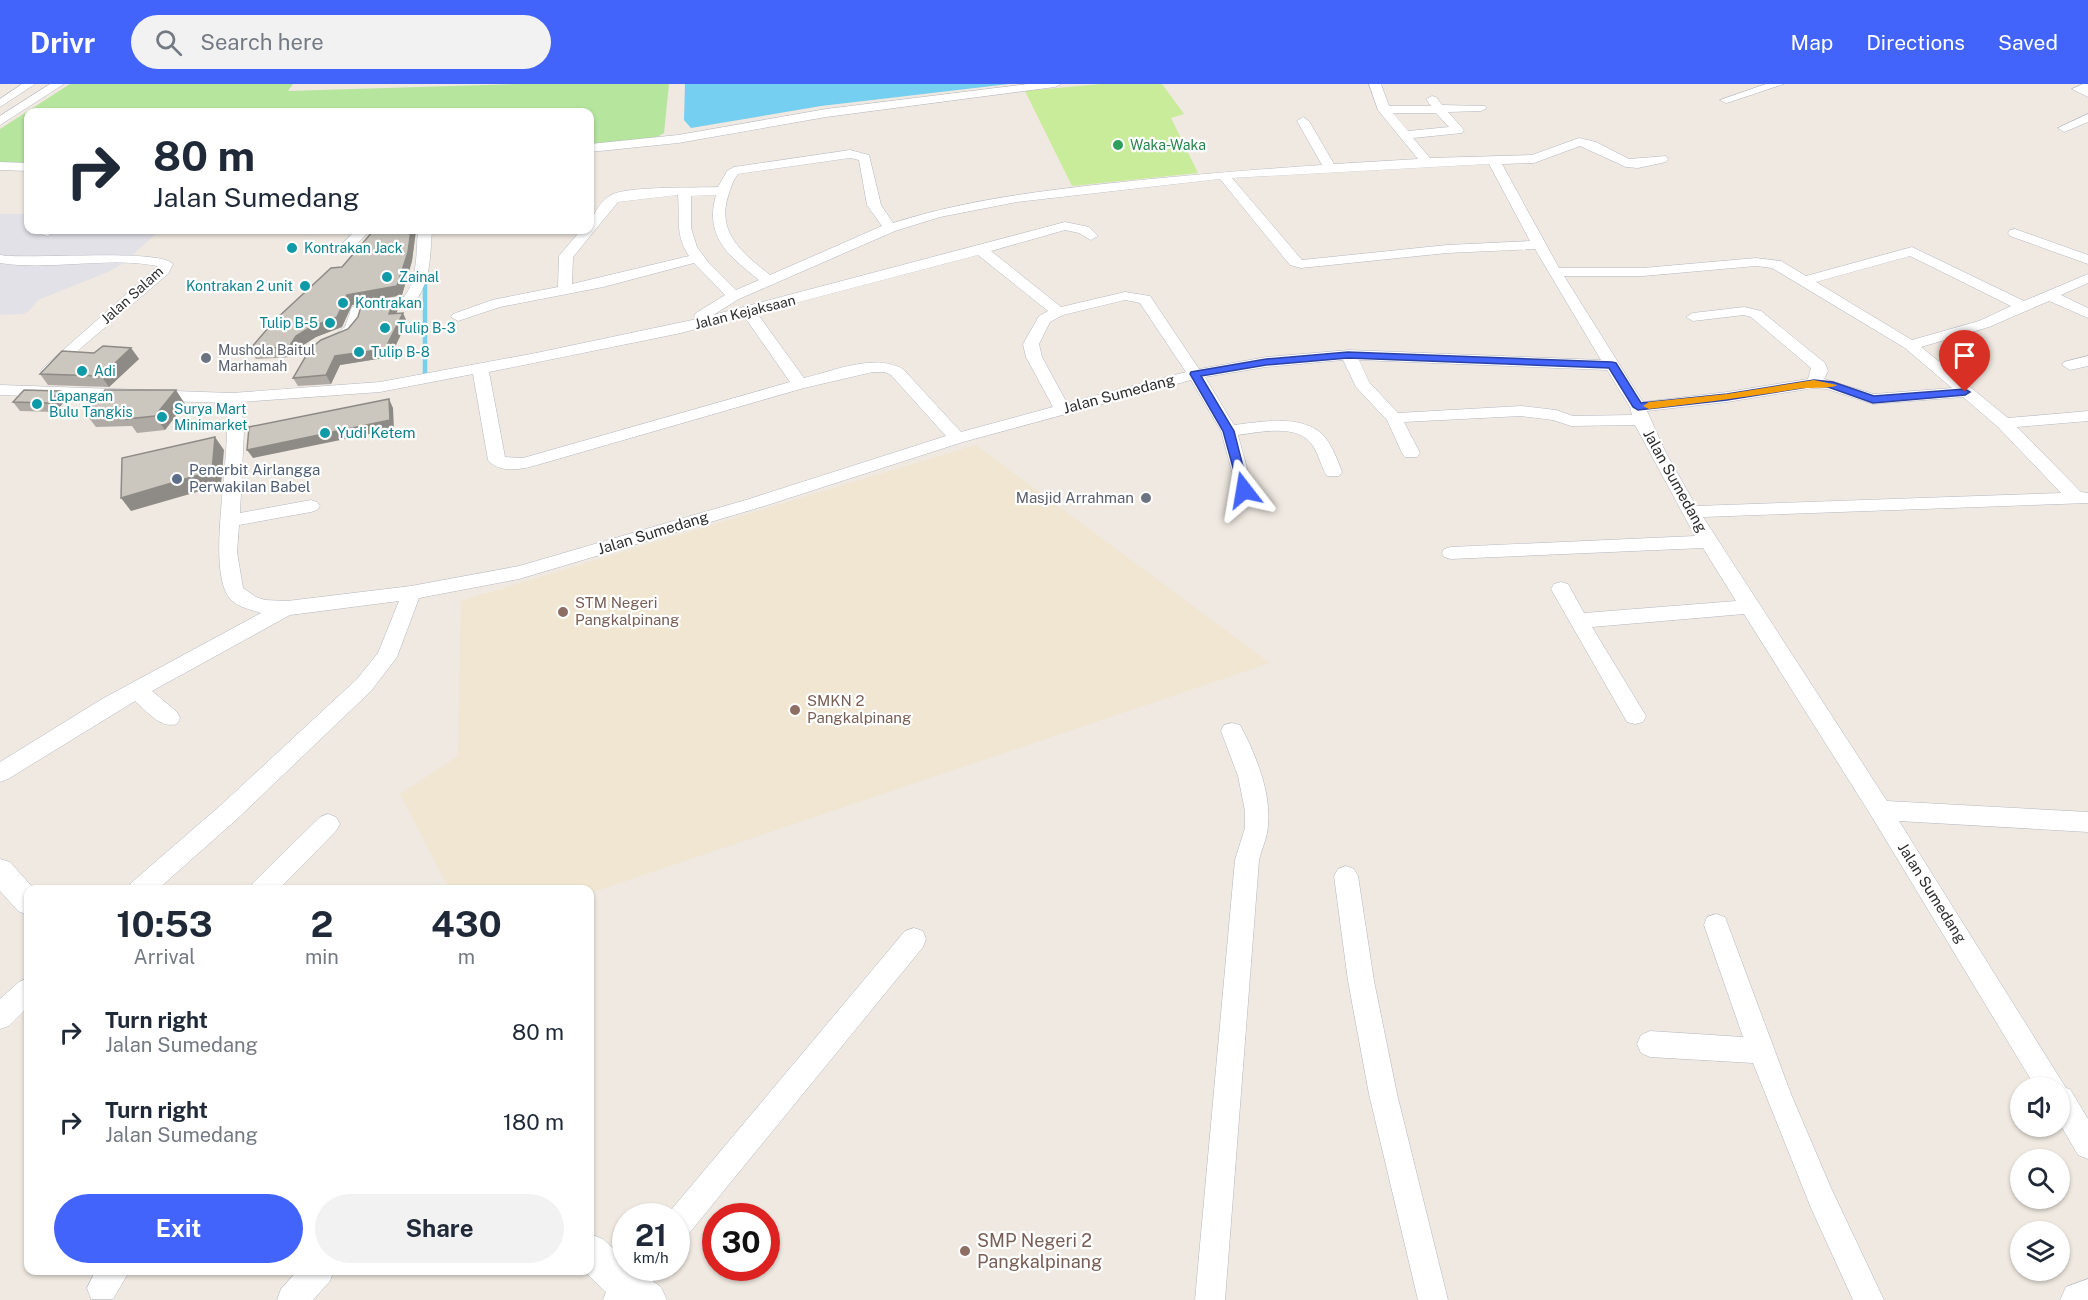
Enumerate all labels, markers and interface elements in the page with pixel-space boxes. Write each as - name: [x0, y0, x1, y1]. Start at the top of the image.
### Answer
- search box: [131, 15, 551, 69]
- text: Drivr: [30, 26, 95, 59]
- icon: search: [152, 26, 185, 59]
- text: Search here: [200, 29, 324, 55]
- text: Map: [1791, 30, 1833, 55]
- text: Directions: [1866, 30, 1965, 55]
- text: Saved: [1998, 30, 2058, 55]
- text: 80 m: [153, 131, 255, 180]
- icon: right: [54, 132, 132, 210]
- place label: Waka-Waka: [1130, 137, 1206, 153]
- marker: Waka-Waka: [1111, 138, 1125, 152]
- text: Jalan Sumedang: [153, 181, 360, 213]
- place label: Kontrakan Jack: [304, 240, 403, 256]
- marker: Kontrakan Jack: [285, 241, 299, 255]
- street label: Jalan Salam: [98, 263, 166, 327]
- place label: Zainal: [399, 269, 439, 285]
- marker: Zainal: [380, 270, 394, 284]
- place label: Kontrakan 2 unit: [186, 278, 293, 294]
- marker: Kontrakan 2 unit: [298, 279, 312, 293]
- street label: Jalan Kejaksaan: [693, 292, 797, 332]
- place label: Kontrakan: [355, 295, 422, 311]
- marker: Kontrakan: [336, 296, 350, 310]
- place label: Tulip B-5: [259, 315, 318, 331]
- marker: Tulip B-5: [323, 316, 337, 330]
- place label: Tulip B-3: [397, 320, 456, 336]
- marker: Tulip B-3: [378, 321, 392, 335]
- pin: [1939, 330, 1990, 392]
- icon: arrive: [1948, 339, 1981, 372]
- place label: Mushola Baitul Marhamah: [218, 342, 315, 374]
- place label: Tulip B-8: [371, 344, 430, 360]
- marker: Tulip B-8: [352, 345, 366, 359]
- marker: Mushola Baitul Marhamah: [199, 351, 213, 365]
- place label: Adi: [94, 363, 116, 379]
- marker: Adi: [75, 364, 89, 378]
- street label: Jalan Sumedang: [1061, 370, 1176, 417]
- place label: Lapangan Bulu Tangkis: [49, 388, 133, 420]
- marker: Lapangan Bulu Tangkis: [30, 397, 44, 411]
- place label: Surya Mart Minimarket: [174, 401, 247, 433]
- marker: Surya Mart Minimarket: [155, 410, 169, 424]
- place label: Yudi Ketem: [337, 424, 416, 441]
- marker: Yudi Ketem: [318, 426, 332, 440]
- street label: Jalan Sumedang: [1640, 426, 1711, 535]
- position arrow: [1212, 458, 1276, 522]
- place label: Penerbit Airlangga Perwakilan Babel: [189, 461, 320, 495]
- marker: Penerbit Airlangga Perwakilan Babel: [170, 472, 184, 486]
- place label: Masjid Arrahman: [1016, 489, 1134, 506]
- marker: Masjid Arrahman: [1139, 491, 1153, 505]
- street label: Jalan Sumedang: [596, 508, 710, 557]
- place label: STM Negeri Pangkalpinang: [575, 594, 679, 628]
- marker: STM Negeri Pangkalpinang: [556, 605, 570, 619]
- place label: SMKN 2 Pangkalpinang: [807, 692, 911, 726]
- marker: SMKN 2 Pangkalpinang: [788, 703, 802, 717]
- street label: Jalan Sumedang: [1895, 840, 1970, 946]
- text: 10:53: [116, 903, 213, 945]
- text: 2: [310, 903, 333, 945]
- text: 430: [431, 903, 502, 945]
- text: Arrival: [134, 945, 195, 969]
- text: min: [305, 945, 339, 969]
- text: m: [458, 945, 475, 969]
- text: Turn right: [105, 1007, 208, 1033]
- icon: right: [54, 1016, 87, 1049]
- text: 80 m: [512, 1019, 564, 1045]
- text: Jalan Sumedang: [105, 1033, 258, 1057]
- map controls: [2010, 1077, 2070, 1281]
- button: sound: [2010, 1077, 2070, 1137]
- text: Turn right: [105, 1097, 208, 1123]
- icon: right: [54, 1106, 87, 1139]
- text: 180 m: [503, 1109, 564, 1135]
- text: Jalan Sumedang: [105, 1123, 258, 1147]
- button: search: [2010, 1149, 2070, 1209]
- button: Exit: [54, 1194, 303, 1263]
- button: Share: [315, 1194, 564, 1263]
- speed limit sign: 30: [702, 1203, 780, 1281]
- text: 21: [635, 1217, 667, 1253]
- button: layers: [2010, 1221, 2070, 1281]
- place label: SMP Negeri 2 Pangkalpinang: [977, 1230, 1102, 1272]
- marker: SMP Negeri 2 Pangkalpinang: [958, 1244, 972, 1258]
- text: km/h: [633, 1249, 669, 1266]

